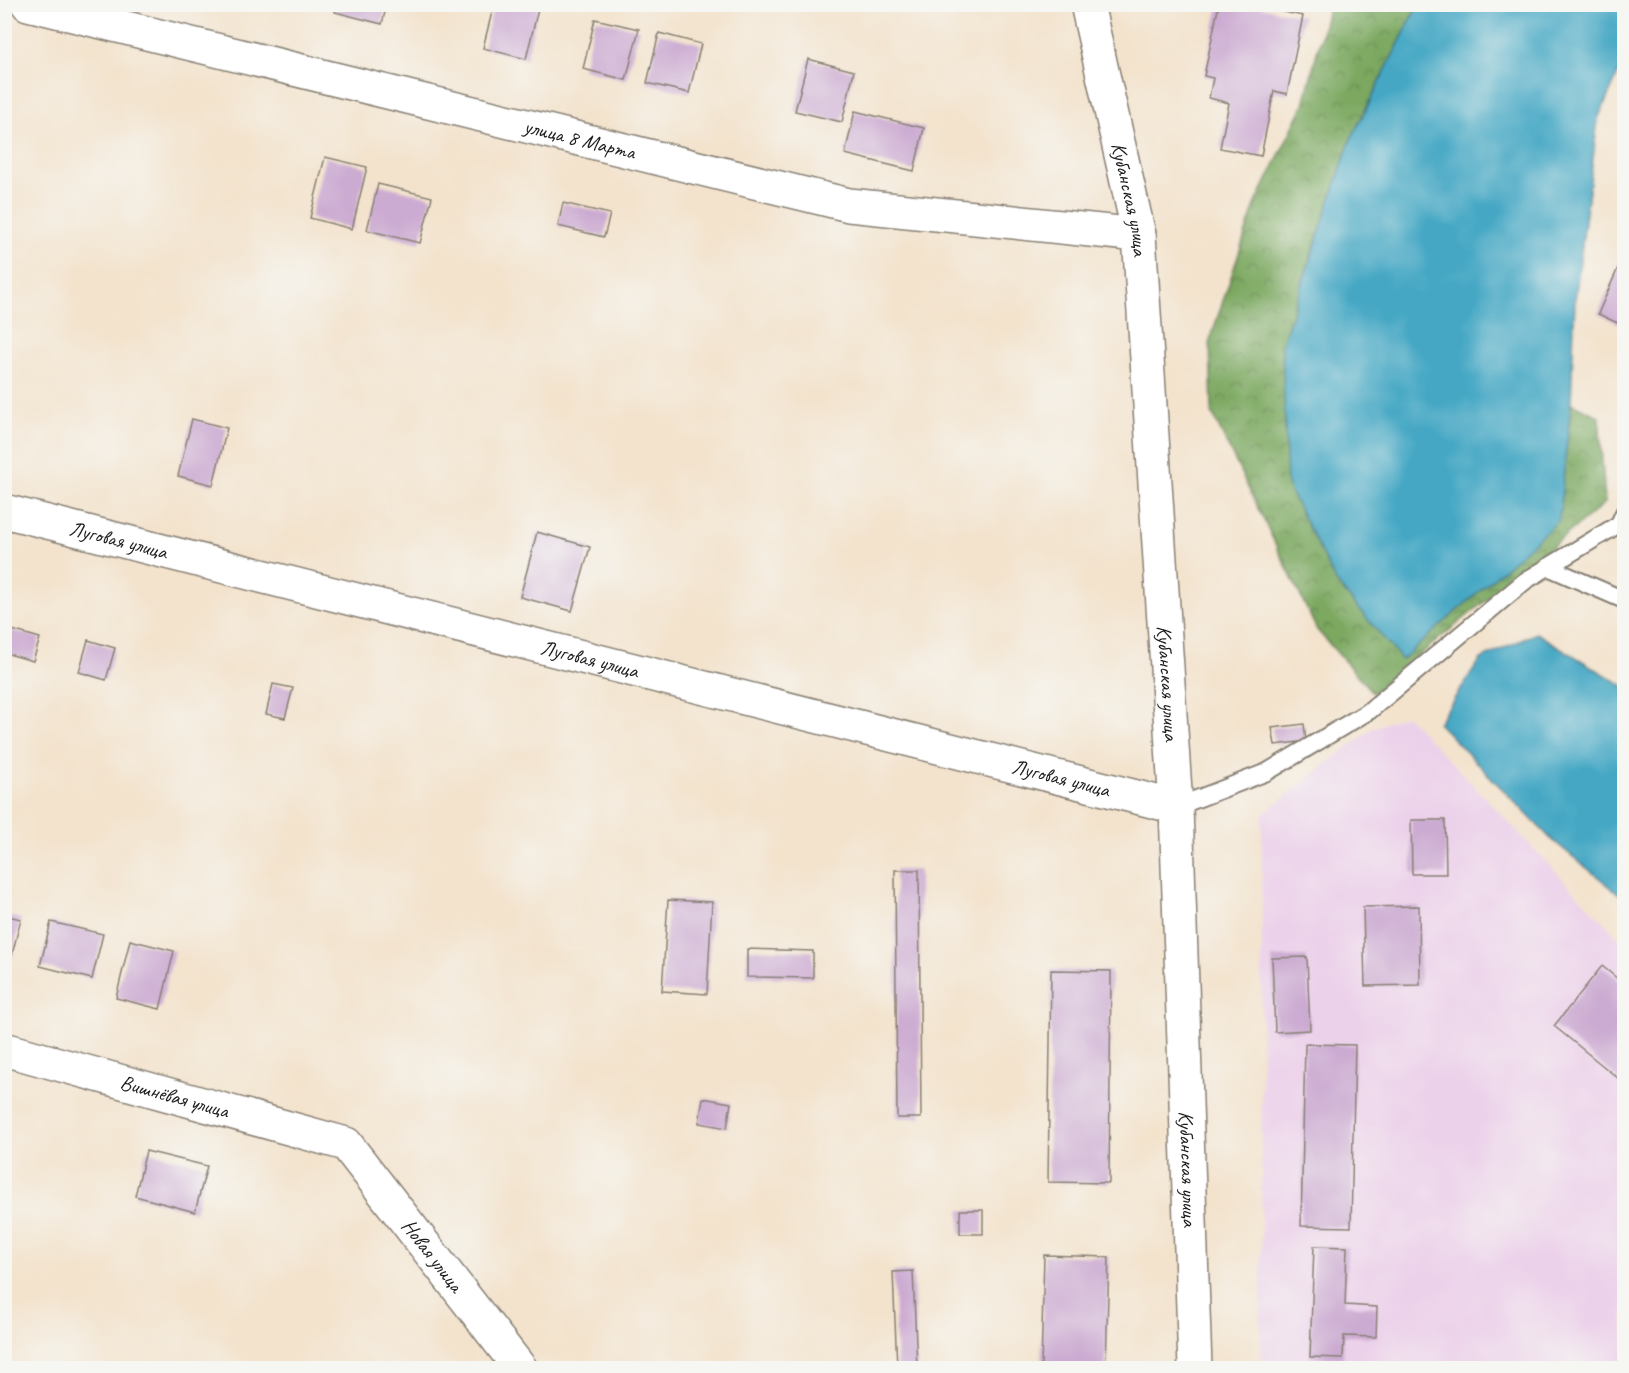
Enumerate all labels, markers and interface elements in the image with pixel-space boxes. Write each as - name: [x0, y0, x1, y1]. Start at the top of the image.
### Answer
- street label: улица 8 Марта: [520, 112, 639, 166]
- street label: Кубанская улица: [1106, 140, 1153, 259]
- street label: Луговая улица: [67, 515, 172, 565]
- street label: Кубанская улица: [1151, 625, 1185, 744]
- street label: Луговая улица: [538, 634, 643, 684]
- street label: Луговая улица: [1009, 753, 1114, 803]
- street label: Вишнёвая улица: [117, 1069, 233, 1124]
- street label: Кубанская улица: [1173, 1111, 1203, 1229]
- street label: Новая улица: [396, 1213, 471, 1299]

